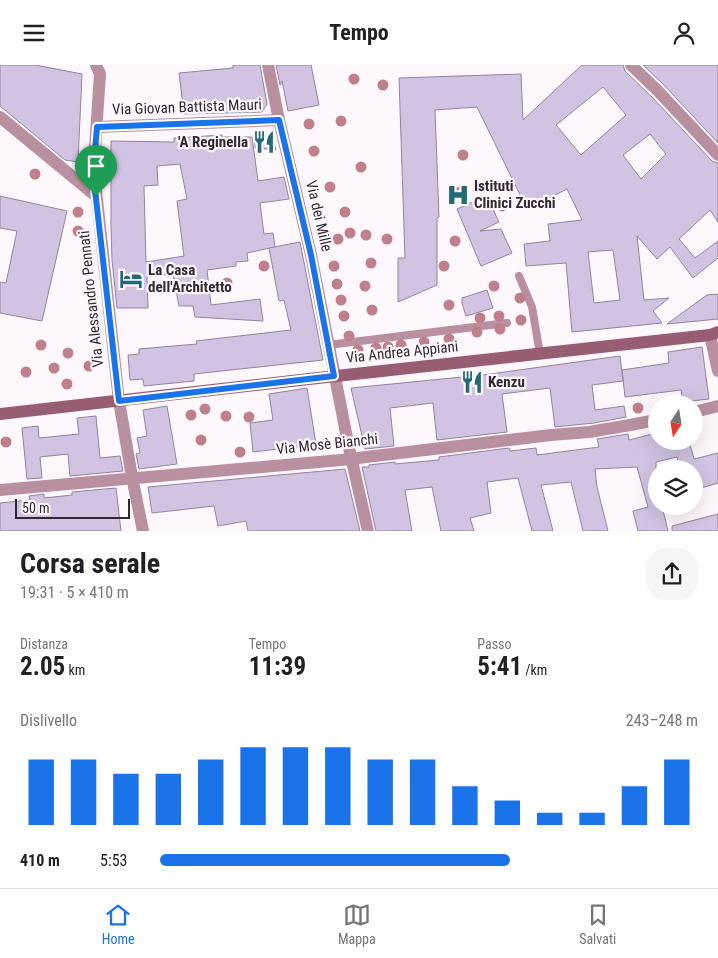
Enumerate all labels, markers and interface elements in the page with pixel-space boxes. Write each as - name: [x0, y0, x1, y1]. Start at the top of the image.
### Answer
- icon: menu: [20, 19, 48, 47]
- icon: person: [670, 19, 698, 47]
- text: Tempo: [329, 20, 389, 45]
- street label: Via Giovan Battista Mauri: [112, 95, 262, 119]
- restaurant icon: 'A Reginella: [251, 129, 277, 155]
- place label: 'A Reginella: [178, 133, 248, 151]
- pin: [75, 145, 117, 196]
- icon: arrive: [82, 152, 110, 180]
- place label: Istituti Clinici Zucchi: [474, 177, 556, 212]
- street label: Via dei Mille: [302, 179, 336, 253]
- hospital icon: Istituti Clinici Zucchi: [445, 182, 471, 208]
- street label: Via Alessandro Pennati: [75, 230, 107, 368]
- place label: La Casa dell'Architetto: [148, 261, 232, 296]
- hotel icon: La Casa dell'Architetto: [118, 266, 144, 292]
- street label: Via Andrea Appiani: [345, 337, 459, 367]
- restaurant icon: Kenzu: [459, 369, 485, 395]
- place label: Kenzu: [488, 373, 525, 391]
- north arrow: [648, 395, 702, 450]
- map controls: [648, 395, 703, 515]
- street label: Via Mosè Bianchi: [275, 430, 379, 458]
- button: layers: [648, 460, 703, 515]
- scale bar: [15, 495, 130, 519]
- text: 50 m: [22, 500, 50, 516]
- text: Corsa serale: [20, 547, 160, 580]
- button: share: [646, 548, 698, 600]
- text: 19:31 · 5 × 410 m: [20, 583, 129, 602]
- text: Distanza: [20, 636, 68, 652]
- text: Tempo: [249, 636, 286, 652]
- text: Passo: [477, 636, 512, 652]
- text: 2.05: [20, 652, 65, 681]
- text: 11:39: [249, 652, 306, 681]
- text: 5:41: [477, 652, 522, 681]
- text: km: [65, 662, 85, 678]
- text: /km: [522, 662, 547, 678]
- text: Dislivello: [20, 711, 77, 730]
- text: 243–248 m: [626, 711, 698, 730]
- text: 410 m: [20, 851, 60, 870]
- text: 5:53: [100, 851, 127, 870]
- tab: Home: [102, 901, 135, 947]
- tab: Mappa: [338, 901, 376, 947]
- tab: Salvati: [579, 901, 616, 947]

